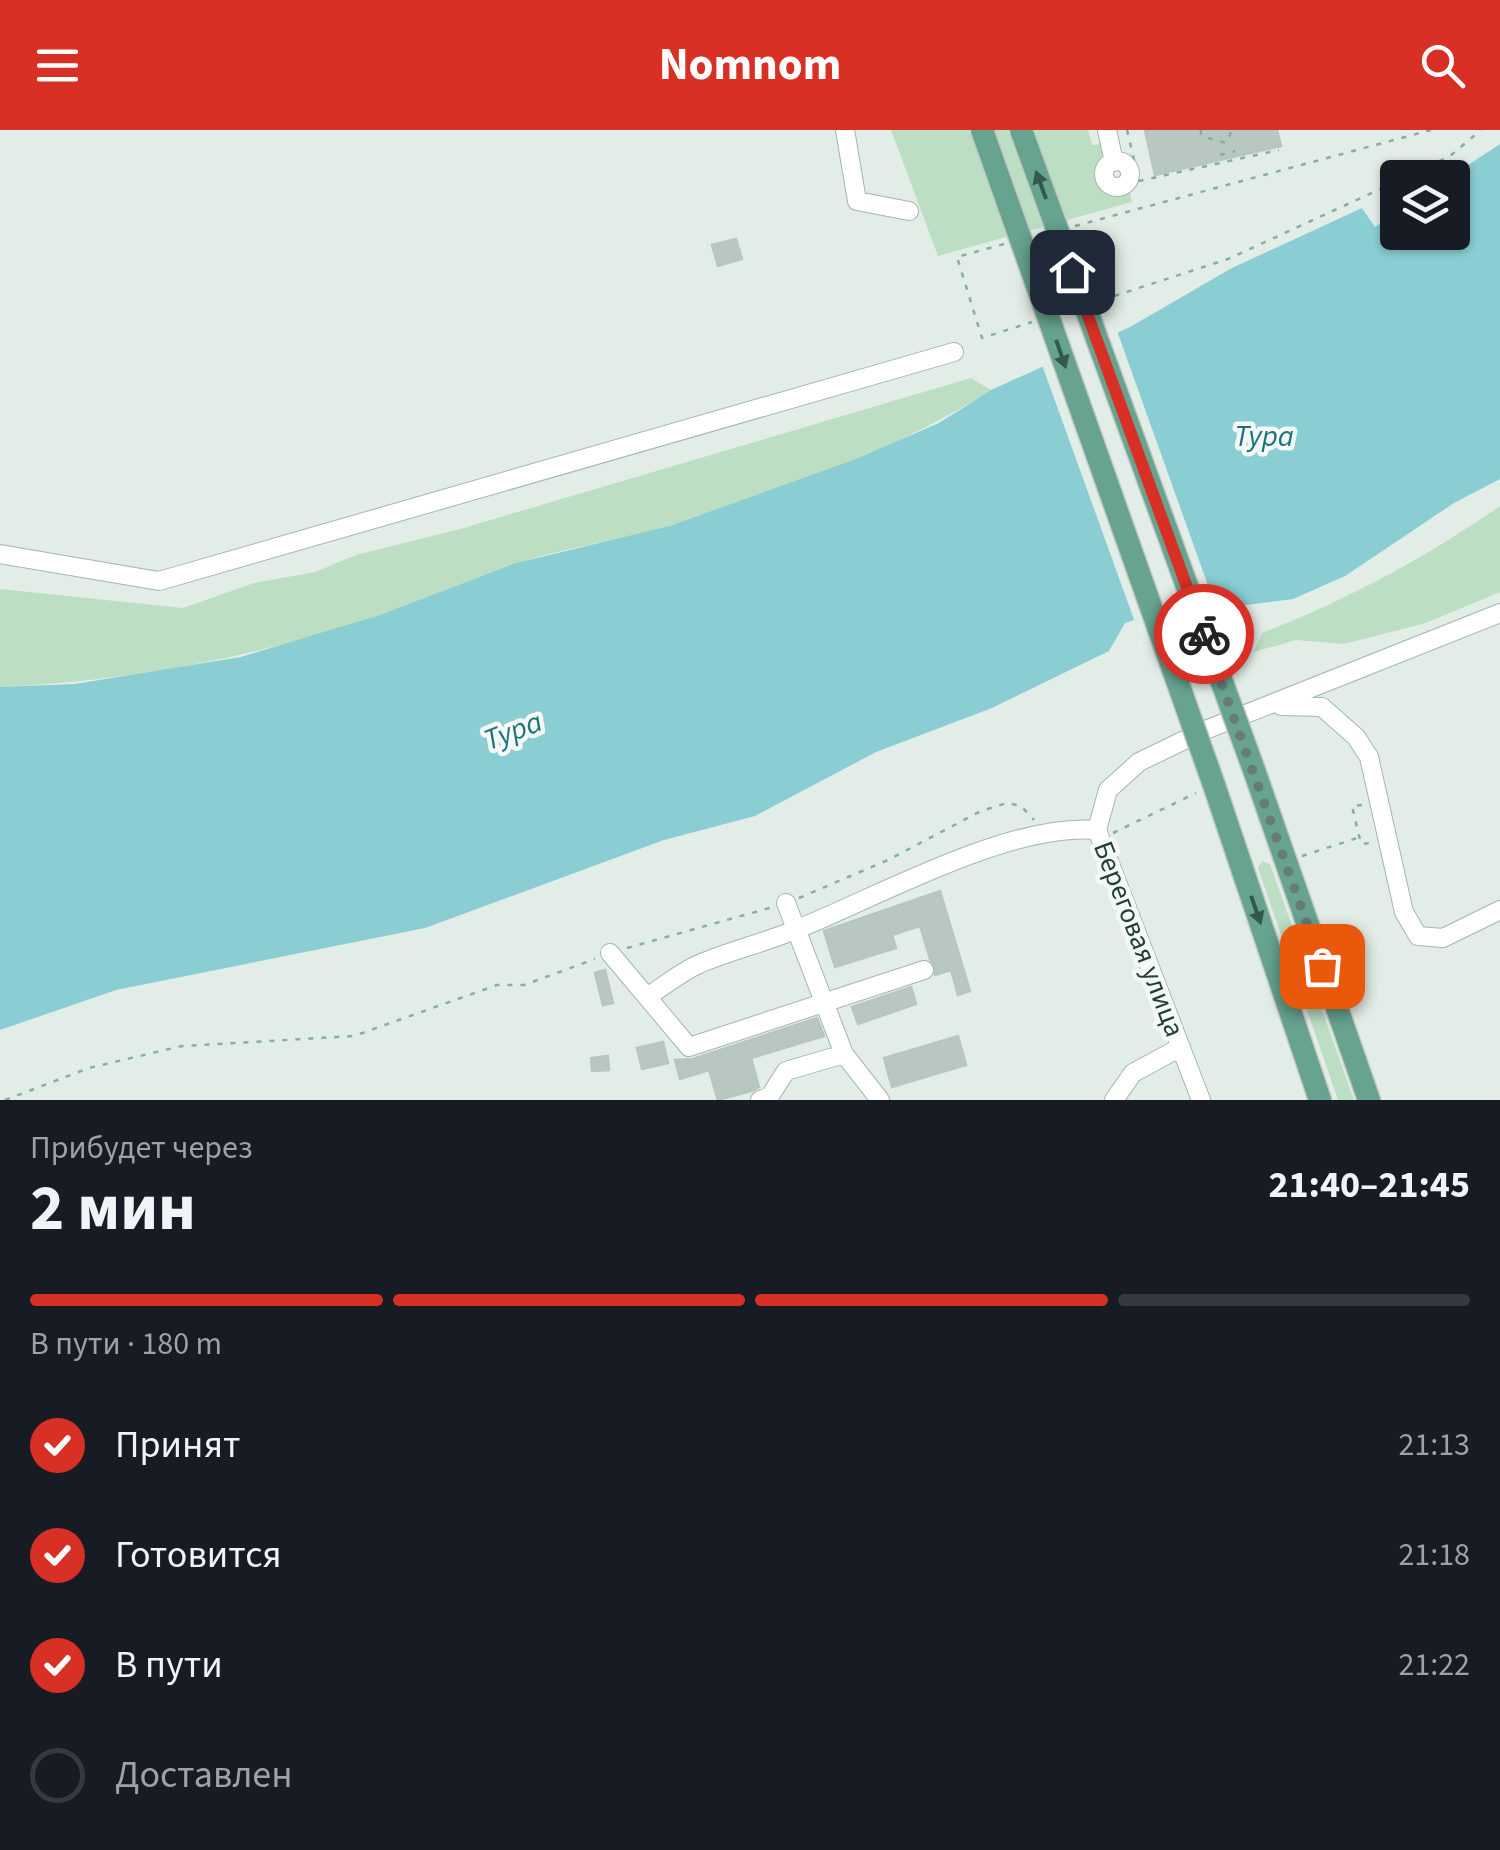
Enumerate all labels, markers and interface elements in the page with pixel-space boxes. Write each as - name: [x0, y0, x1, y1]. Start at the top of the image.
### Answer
- text: Nomnom: [659, 33, 841, 97]
- icon: menu: [30, 38, 85, 93]
- icon: search: [1415, 38, 1470, 93]
- map controls: [1380, 160, 1470, 250]
- button: layers: [1380, 160, 1470, 250]
- one-way arrow: [1033, 170, 1048, 200]
- pin: [1030, 230, 1115, 315]
- icon: home: [1045, 245, 1100, 300]
- one-way arrow: [1055, 339, 1070, 369]
- water label: Тура: [1234, 415, 1294, 458]
- courier: [1154, 584, 1254, 684]
- icon: bike: [1177, 607, 1232, 662]
- water label: Тура: [477, 700, 549, 762]
- street label: Береговая улица: [1083, 835, 1195, 1043]
- one-way arrow: [1250, 896, 1265, 926]
- pin: [1280, 924, 1365, 1009]
- icon: bag: [1295, 939, 1350, 994]
- text: Прибудет через: [30, 1125, 253, 1171]
- text: 21:40–21:45: [1268, 1158, 1470, 1212]
- text: 2 мин: [30, 1162, 196, 1255]
- text: В пути · 180 m: [30, 1321, 222, 1367]
- icon: check: [30, 1418, 85, 1473]
- text: Принят: [115, 1418, 240, 1472]
- text: 21:13: [1398, 1422, 1470, 1468]
- icon: check: [30, 1528, 85, 1583]
- text: Готовится: [115, 1528, 282, 1582]
- text: 21:18: [1398, 1532, 1470, 1578]
- icon: check: [30, 1638, 85, 1693]
- text: В пути: [115, 1638, 223, 1692]
- text: 21:22: [1398, 1642, 1470, 1688]
- text: Доставлен: [115, 1748, 293, 1802]

